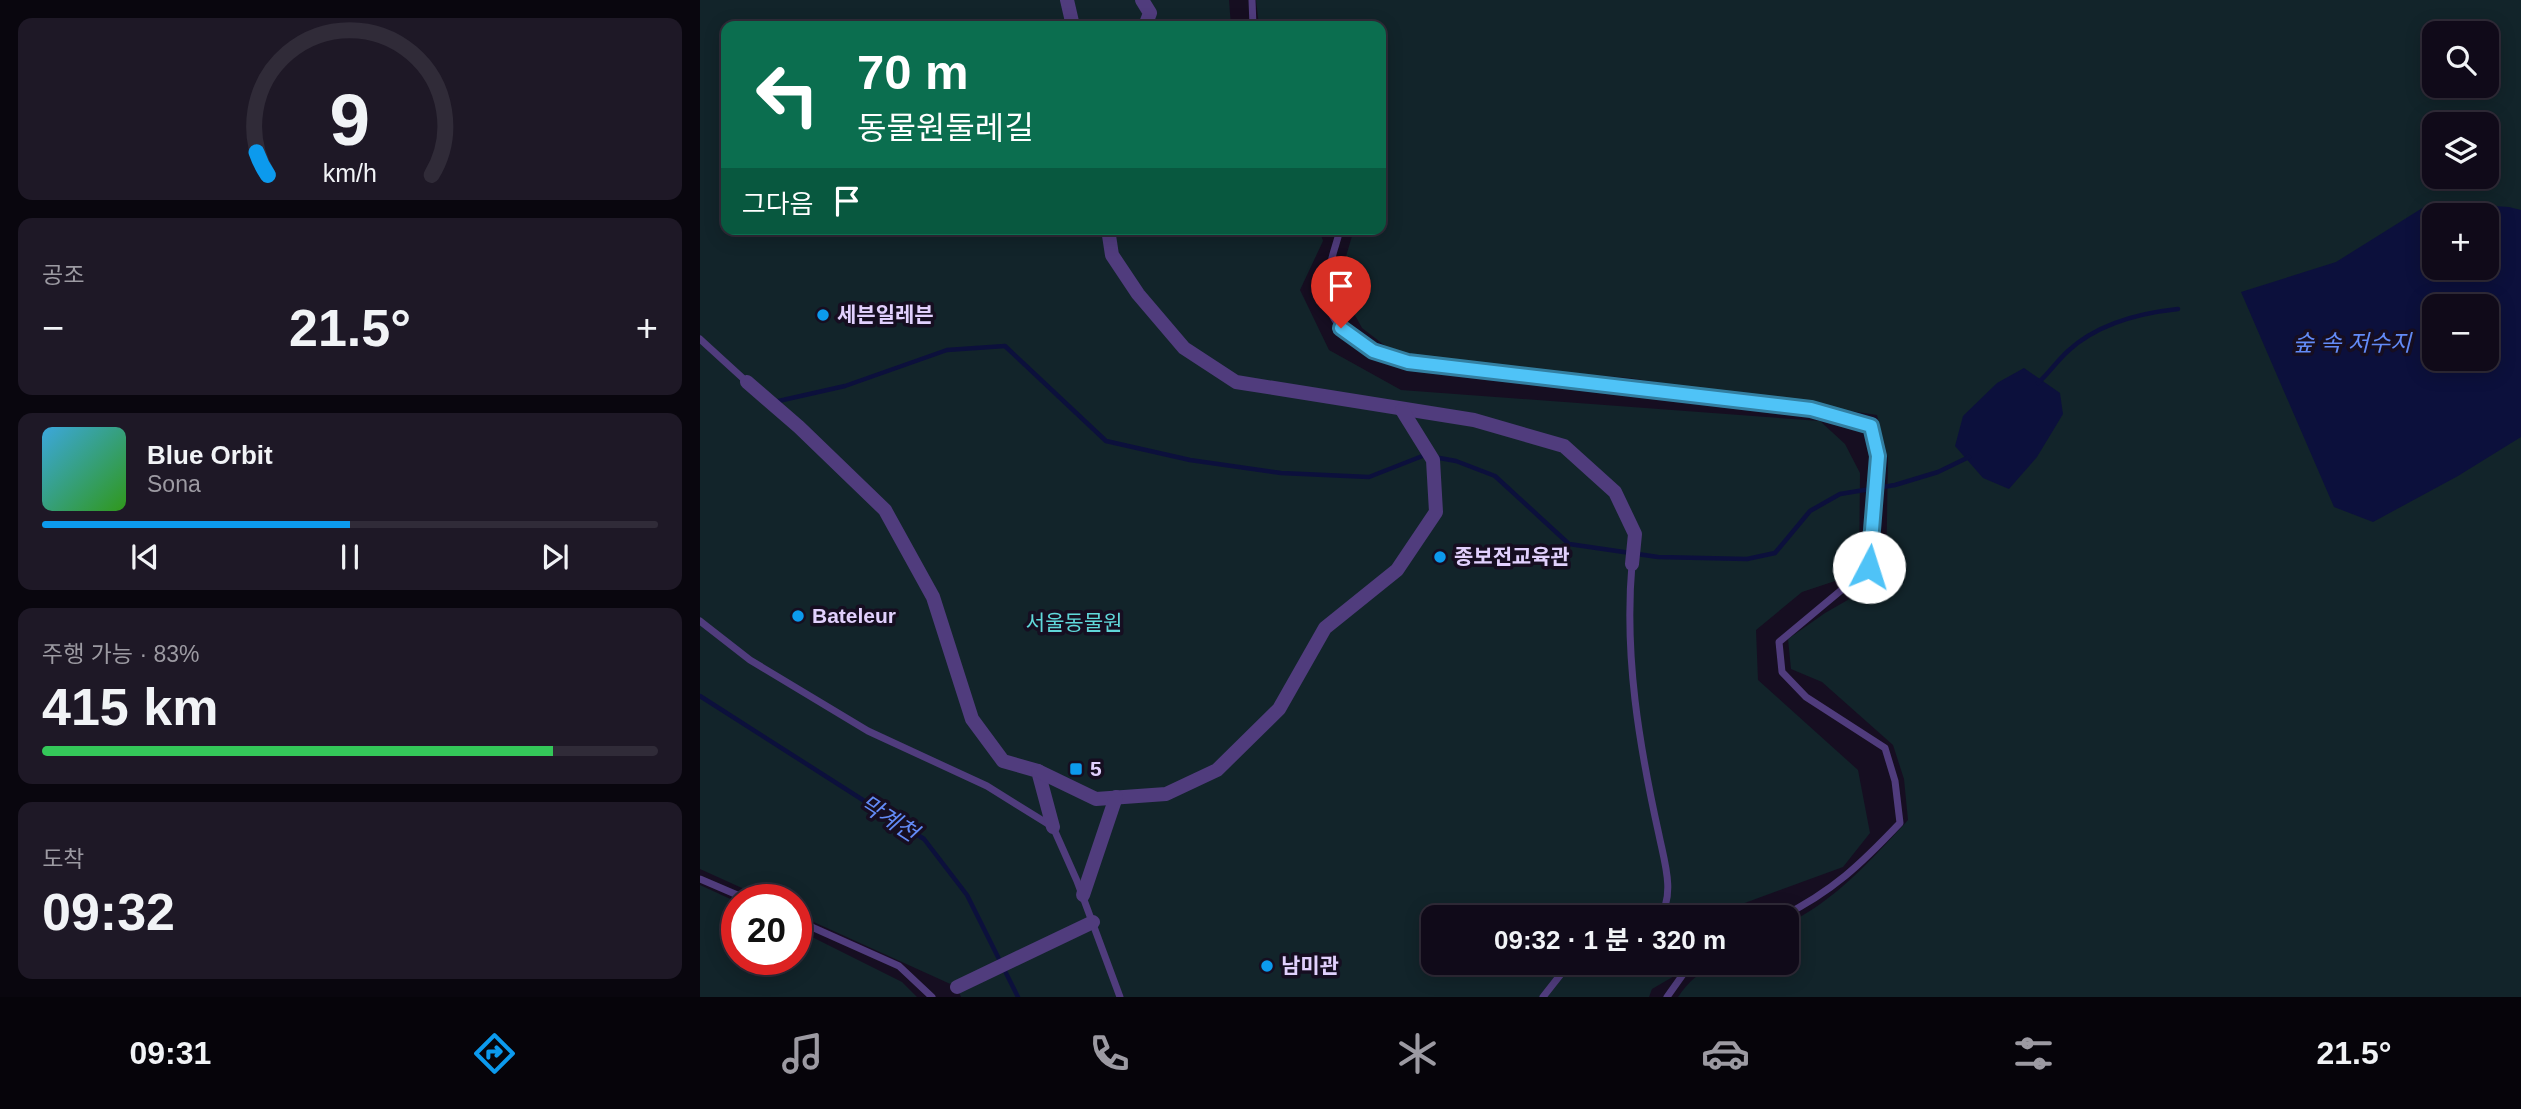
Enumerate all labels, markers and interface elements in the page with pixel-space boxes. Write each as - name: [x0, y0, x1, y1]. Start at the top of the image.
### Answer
- map controls: [2422, 21, 2499, 371]
- button: search: [2422, 21, 2499, 98]
- text: 70 m: [857, 45, 969, 99]
- icon: left: [742, 49, 833, 140]
- text: 9: [330, 79, 370, 160]
- text: 동물원둘레길: [857, 110, 1034, 146]
- button: layers: [2422, 112, 2499, 189]
- text: km/h: [323, 159, 377, 187]
- icon: arrive: [828, 182, 866, 220]
- text: 그다음: [742, 189, 814, 219]
- button: +: [2422, 203, 2499, 280]
- pin: [1311, 256, 1371, 328]
- text: 공조: [42, 262, 84, 288]
- icon: arrive: [1322, 267, 1360, 305]
- button: −: [2422, 294, 2499, 371]
- text: 21.5°: [289, 299, 411, 357]
- place label: 세븐일레븐: [837, 303, 934, 326]
- text: −: [42, 307, 64, 349]
- text: +: [636, 307, 658, 349]
- marker: 세븐일레븐: [815, 307, 831, 323]
- water label: 숲 속 저수지: [2293, 330, 2413, 356]
- text: Blue Orbit: [147, 440, 273, 470]
- text: Sona: [147, 471, 201, 497]
- position arrow: [1832, 530, 1906, 604]
- icon: previous: [126, 538, 164, 576]
- icon: pause: [331, 538, 369, 576]
- icon: next: [536, 538, 574, 576]
- place label: 종보전교육관: [1454, 545, 1570, 568]
- marker: 종보전교육관: [1432, 549, 1448, 565]
- place label: Bateleur: [812, 604, 896, 627]
- marker: Bateleur: [790, 608, 806, 624]
- park label: 서울동물원: [1026, 611, 1122, 634]
- text: 주행 가능 · 83%: [42, 641, 200, 667]
- text: 415 km: [42, 678, 218, 736]
- place label: 5: [1090, 757, 1102, 780]
- marker: 5: [1068, 761, 1084, 777]
- water label: 막계천: [855, 790, 925, 848]
- text: 도착: [42, 846, 84, 872]
- text: 09:32: [42, 883, 175, 941]
- speed limit sign: 20: [721, 884, 812, 975]
- text: 09:32 · 1 분 · 320 m: [1494, 925, 1726, 955]
- place label: 남미관: [1281, 954, 1339, 977]
- marker: 남미관: [1259, 958, 1275, 974]
- icon: directions: [470, 1029, 519, 1078]
- icon: music: [778, 1029, 827, 1078]
- icon: phone: [1085, 1029, 1134, 1078]
- icon: climate: [1393, 1029, 1442, 1078]
- icon: car: [1701, 1029, 1750, 1078]
- icon: filters: [2009, 1029, 2058, 1078]
- text: 09:31: [129, 1035, 211, 1071]
- text: 21.5°: [2316, 1035, 2392, 1071]

